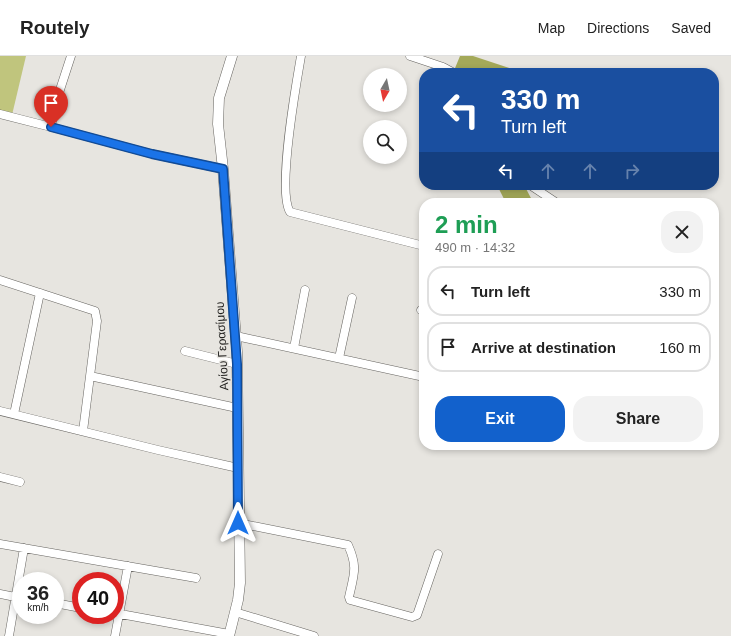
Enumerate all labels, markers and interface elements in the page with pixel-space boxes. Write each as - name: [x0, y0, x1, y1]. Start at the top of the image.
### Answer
- text: Routely: [20, 17, 90, 38]
- text: Map: [538, 20, 565, 36]
- text: Directions: [587, 20, 649, 36]
- text: Saved: [671, 20, 711, 36]
- north arrow: [363, 68, 407, 112]
- map controls: [363, 68, 407, 164]
- icon: left: [435, 84, 487, 136]
- text: 330 m: [501, 84, 580, 115]
- pin: [34, 86, 68, 127]
- icon: arrive: [40, 92, 62, 114]
- text: Turn left: [501, 117, 566, 137]
- button: search: [363, 120, 407, 164]
- icon: left: [495, 160, 517, 182]
- icon: ahead: [537, 160, 559, 182]
- icon: ahead: [579, 160, 601, 182]
- icon: right: [621, 160, 643, 182]
- text: 2 min: [435, 211, 498, 238]
- button: close: [661, 211, 703, 253]
- text: 490 m · 14:32: [435, 240, 515, 255]
- icon: left: [437, 280, 459, 302]
- text: Turn left: [471, 283, 530, 300]
- text: 330 m: [659, 283, 701, 300]
- street label: Αγίου Γερασίμου: [213, 301, 231, 391]
- icon: arrive: [437, 336, 459, 358]
- text: Arrive at destination: [471, 339, 616, 356]
- text: 160 m: [659, 339, 701, 356]
- button: Exit: [435, 396, 565, 442]
- button: Share: [573, 396, 703, 442]
- position arrow: [217, 502, 259, 544]
- speed limit sign: 40: [72, 572, 124, 624]
- text: 36: [27, 582, 49, 604]
- text: km/h: [27, 602, 49, 613]

